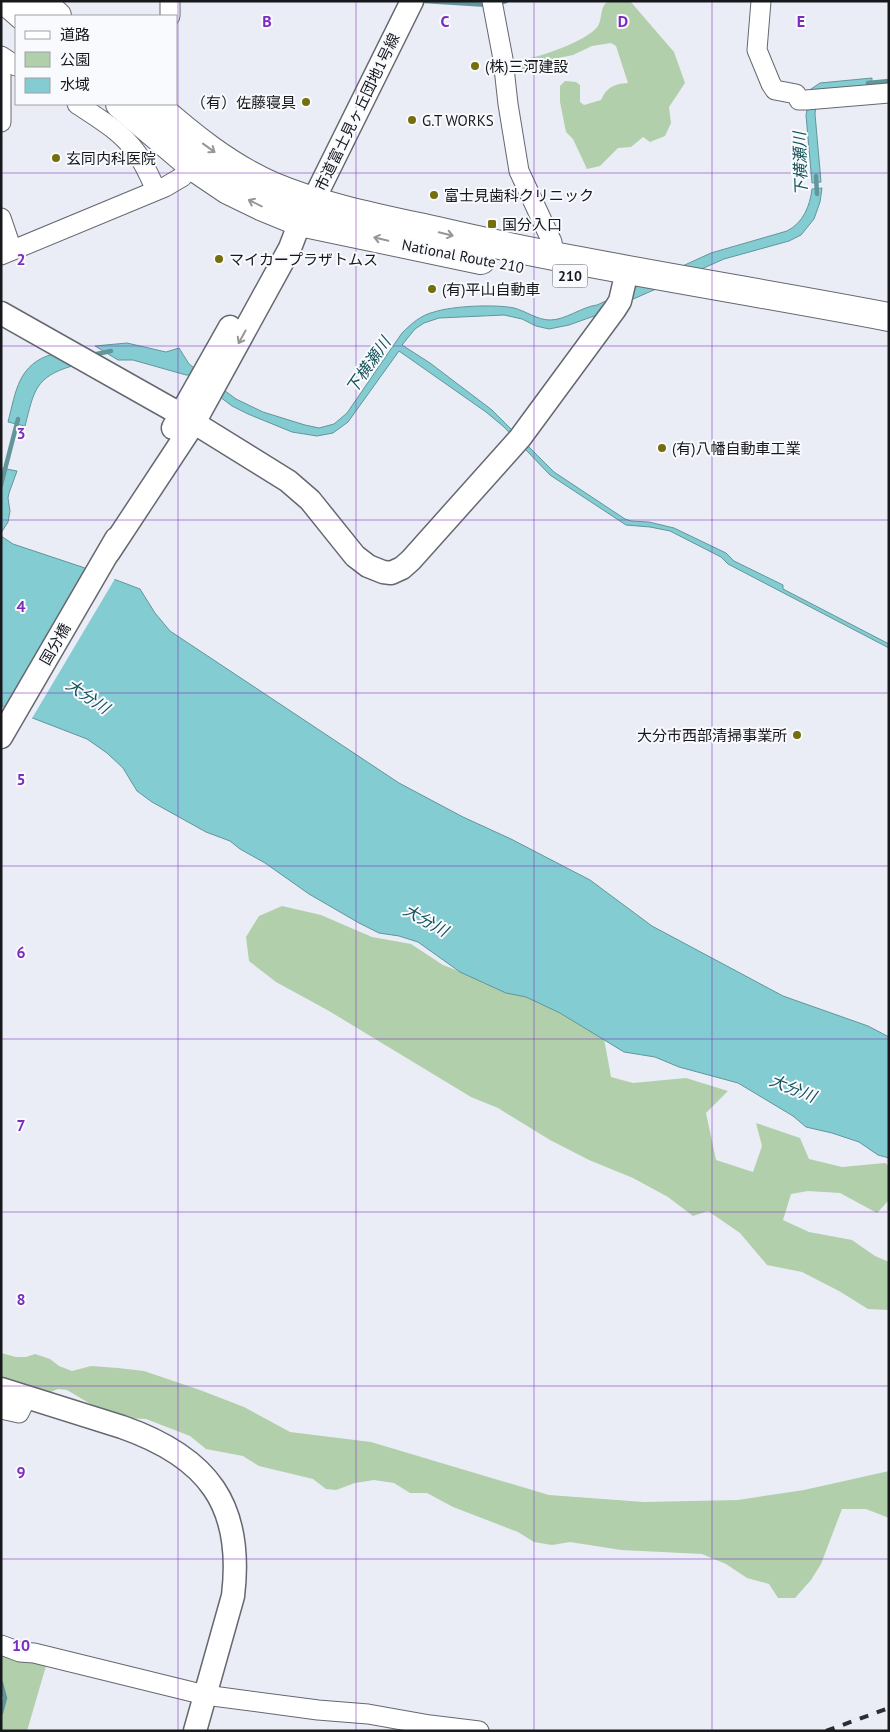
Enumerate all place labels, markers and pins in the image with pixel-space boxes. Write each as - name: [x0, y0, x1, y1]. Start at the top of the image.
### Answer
- place label: (株)三河建設: [485, 57, 568, 76]
- marker: (株)三河建設: [469, 60, 481, 72]
- place label: （有）佐藤寝具: [191, 93, 296, 112]
- marker: （有）佐藤寝具: [300, 96, 312, 108]
- place label: G.T WORKS: [422, 111, 494, 130]
- marker: G.T WORKS: [406, 114, 418, 126]
- place label: 玄同内科医院: [66, 149, 156, 168]
- marker: 玄同内科医院: [50, 152, 62, 164]
- place label: 富士見歯科クリニック: [444, 186, 594, 205]
- marker: 富士見歯科クリニック: [428, 189, 440, 201]
- place label: 国分入口: [502, 215, 562, 234]
- marker: 国分入口: [486, 218, 498, 230]
- place label: マイカープラザトムス: [229, 250, 378, 269]
- marker: マイカープラザトムス: [213, 253, 225, 265]
- place label: (有)平山自動車: [442, 280, 540, 299]
- marker: (有)平山自動車: [426, 283, 438, 295]
- place label: (有)八幡自動車工業: [672, 439, 800, 458]
- marker: (有)八幡自動車工業: [656, 442, 668, 454]
- place label: 大分市西部清掃事業所: [637, 726, 787, 745]
- marker: 大分市西部清掃事業所: [791, 729, 803, 741]

